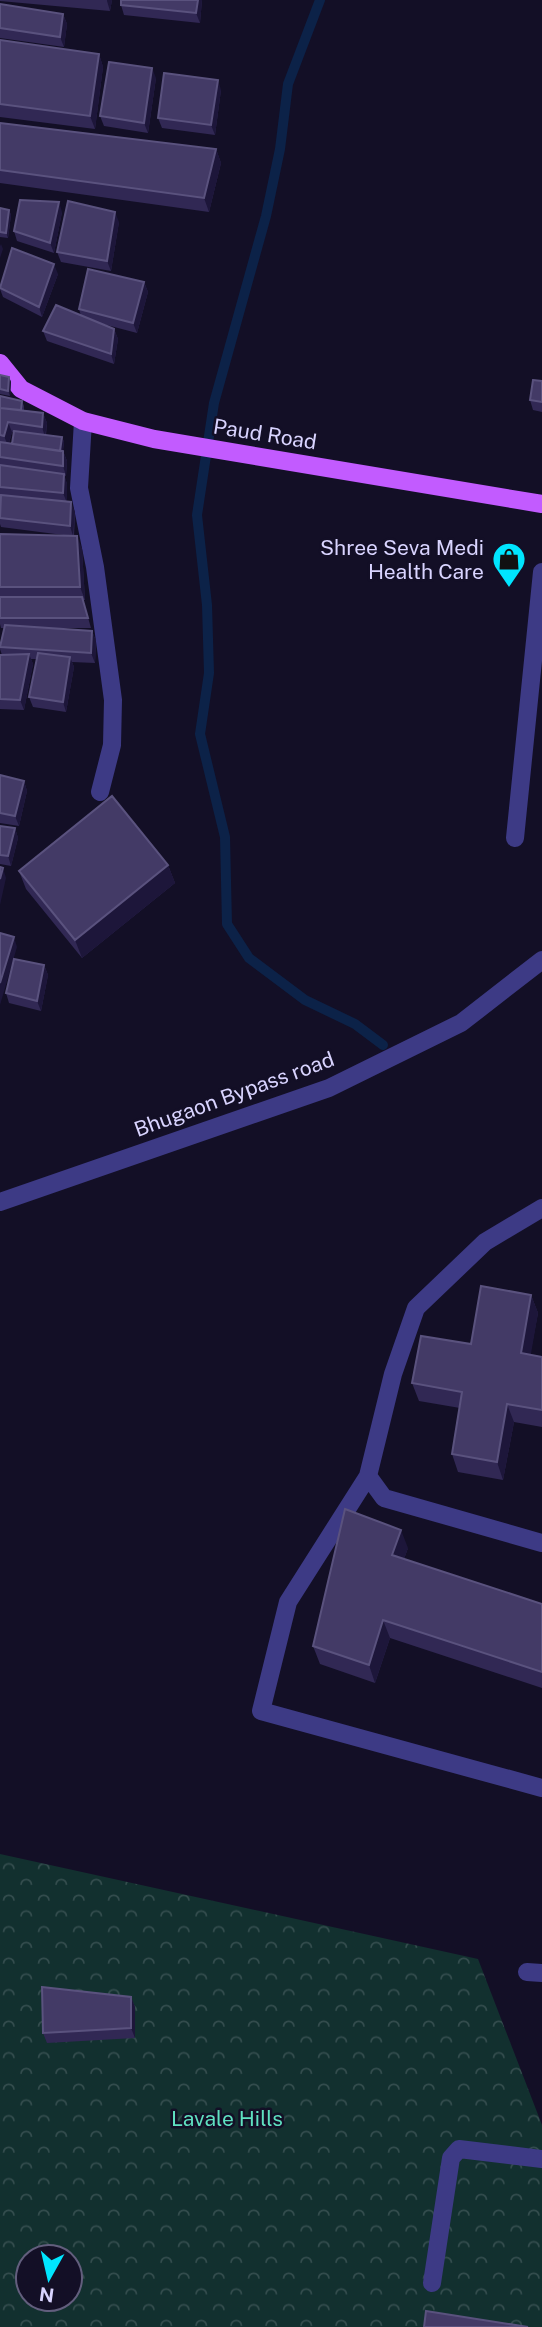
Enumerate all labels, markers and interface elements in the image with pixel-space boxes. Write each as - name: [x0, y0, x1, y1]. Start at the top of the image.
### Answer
- street label: Paud Road: [212, 413, 318, 455]
- place label: Shree Seva Medi Health Care: [320, 535, 484, 584]
- shop icon: Shree Seva Medi Health Care: [490, 540, 528, 589]
- street label: Bhugaon Bypass road: [131, 1046, 337, 1142]
- park label: Lavale Hills: [171, 2106, 283, 2131]
- north arrow: [14, 2243, 84, 2313]
- text: N: [38, 2283, 56, 2307]

